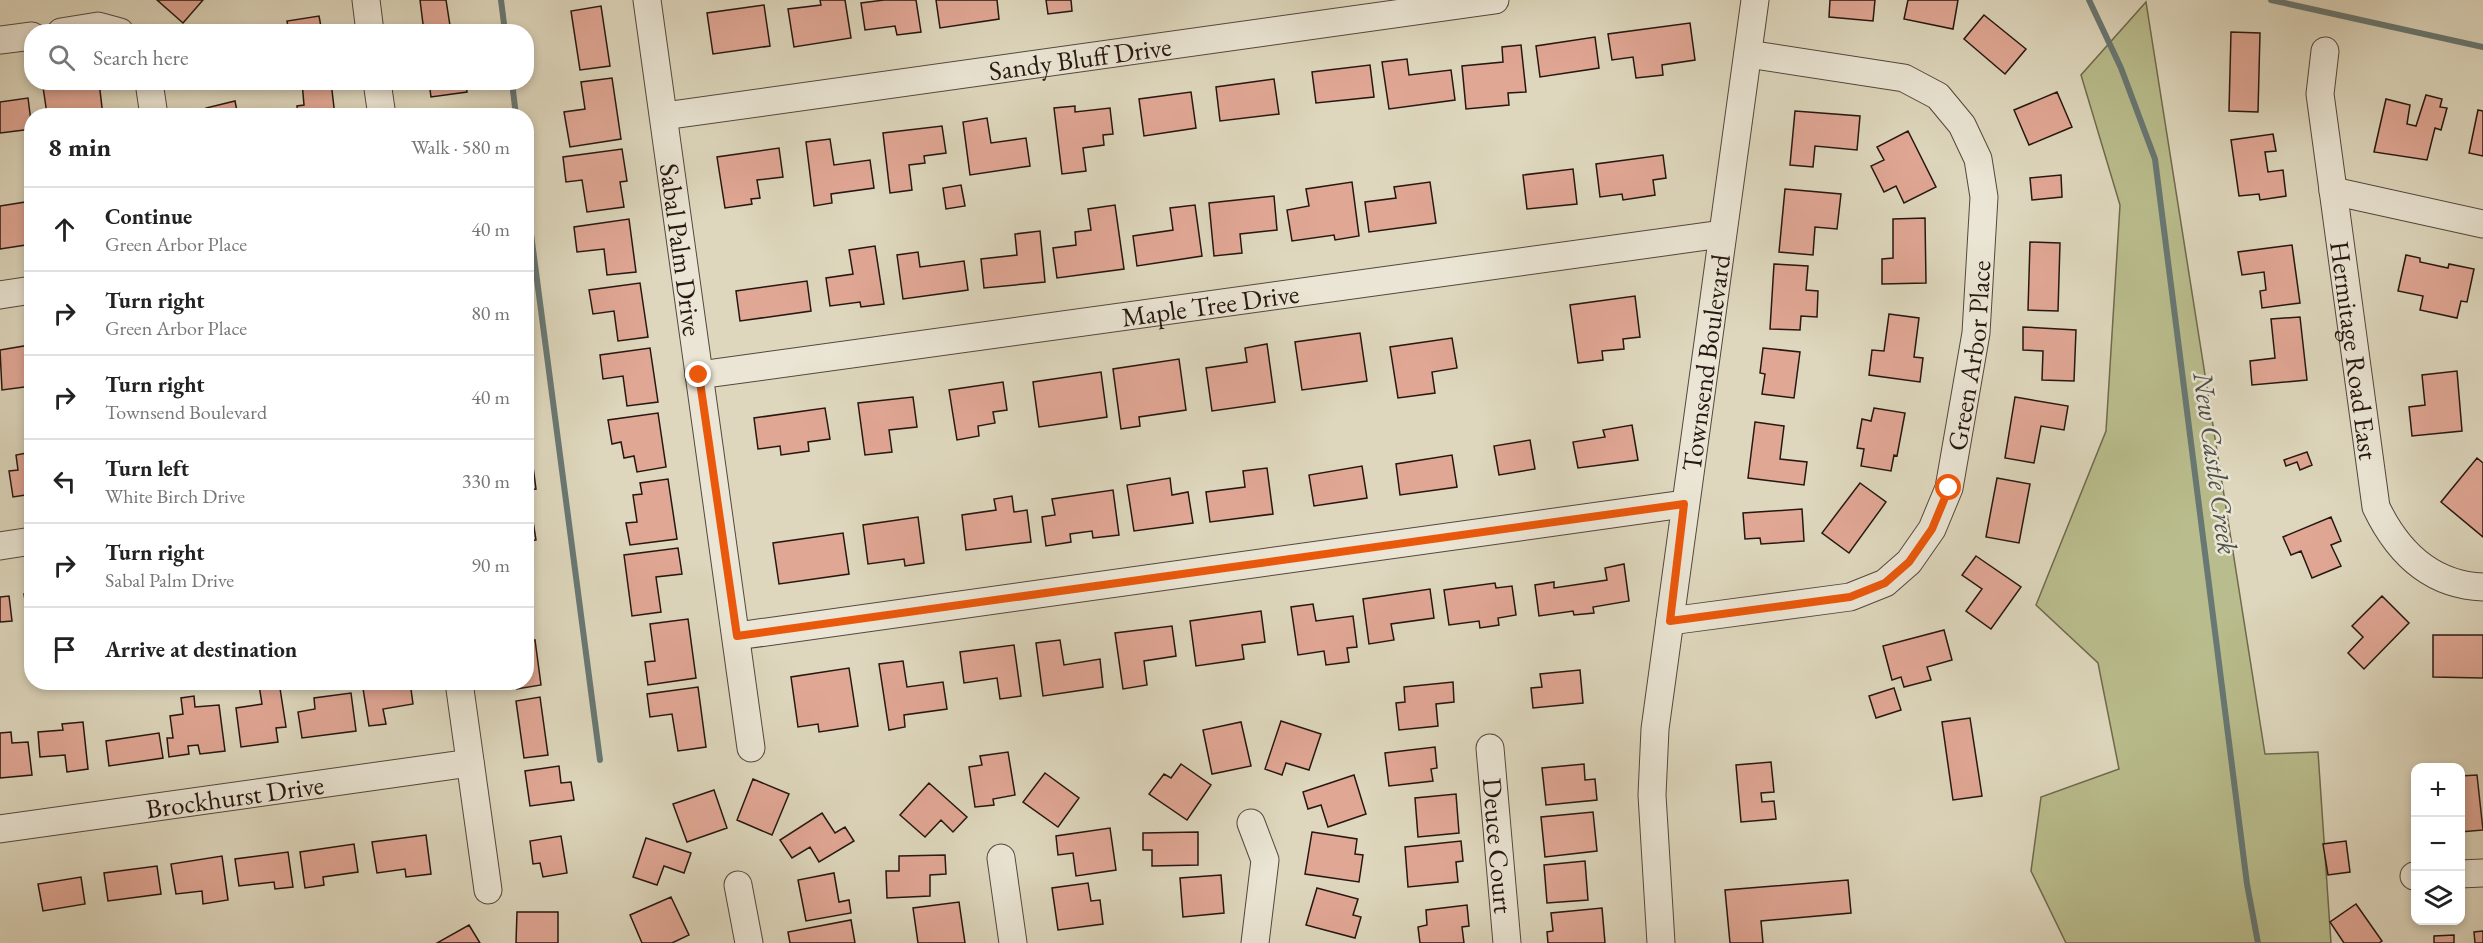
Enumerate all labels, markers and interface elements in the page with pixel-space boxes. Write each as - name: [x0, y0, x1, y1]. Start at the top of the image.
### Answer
- search box: [24, 24, 534, 90]
- street label: Sandy Bluff Drive: [987, 28, 1173, 88]
- icon: search: [45, 41, 78, 74]
- text: Search here: [93, 43, 188, 72]
- text: 8 min: [48, 130, 111, 164]
- text: Walk · 580 m: [411, 134, 510, 160]
- street label: Sabal Palm Drive: [652, 161, 711, 338]
- text: Continue: [105, 202, 192, 231]
- icon: ahead: [48, 213, 81, 246]
- text: 40 m: [471, 216, 510, 242]
- text: Green Arbor Place: [105, 231, 247, 257]
- street label: Hermitage Road East: [2323, 239, 2387, 463]
- street label: Townsend Boulevard: [1673, 252, 1738, 474]
- street label: Green Arbor Place: [1938, 259, 1998, 453]
- street label: Maple Tree Drive: [1119, 275, 1301, 334]
- text: Turn right: [105, 286, 204, 315]
- icon: right: [48, 297, 81, 330]
- text: 80 m: [471, 300, 510, 326]
- text: Green Arbor Place: [105, 315, 247, 341]
- route end: [685, 361, 711, 387]
- water label: New Castle Creek: [2185, 369, 2247, 557]
- text: Turn right: [105, 370, 204, 399]
- icon: right: [48, 381, 81, 414]
- text: 40 m: [471, 384, 510, 410]
- text: Townsend Boulevard: [105, 399, 267, 425]
- text: Turn left: [105, 454, 189, 483]
- icon: left: [48, 465, 81, 498]
- text: 330 m: [462, 468, 510, 494]
- route start: [1935, 474, 1961, 500]
- text: White Birch Drive: [105, 483, 245, 509]
- text: Turn right: [105, 538, 204, 567]
- icon: right: [48, 549, 81, 582]
- text: 90 m: [471, 552, 510, 578]
- text: Sabal Palm Drive: [105, 567, 234, 593]
- icon: arrive: [48, 633, 81, 666]
- text: Arrive at destination: [105, 635, 297, 664]
- map controls: [2411, 763, 2465, 925]
- button: +: [2411, 763, 2465, 817]
- street label: Brockhurst Drive: [143, 766, 326, 826]
- street label: Deuce Court: [1475, 776, 1522, 915]
- button: −: [2411, 817, 2465, 871]
- button: layers: [2411, 871, 2465, 925]

